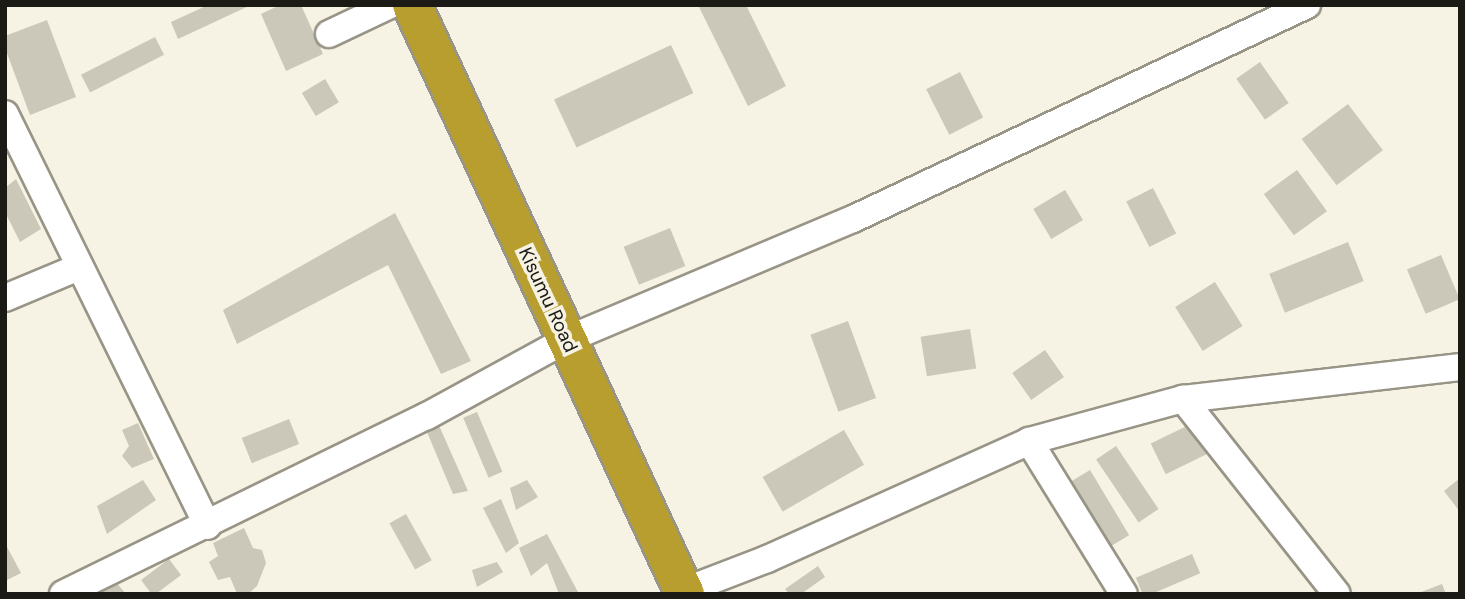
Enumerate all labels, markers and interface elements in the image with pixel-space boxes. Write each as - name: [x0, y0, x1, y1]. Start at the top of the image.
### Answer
- street label: Kisumu Road: [514, 244, 582, 356]

